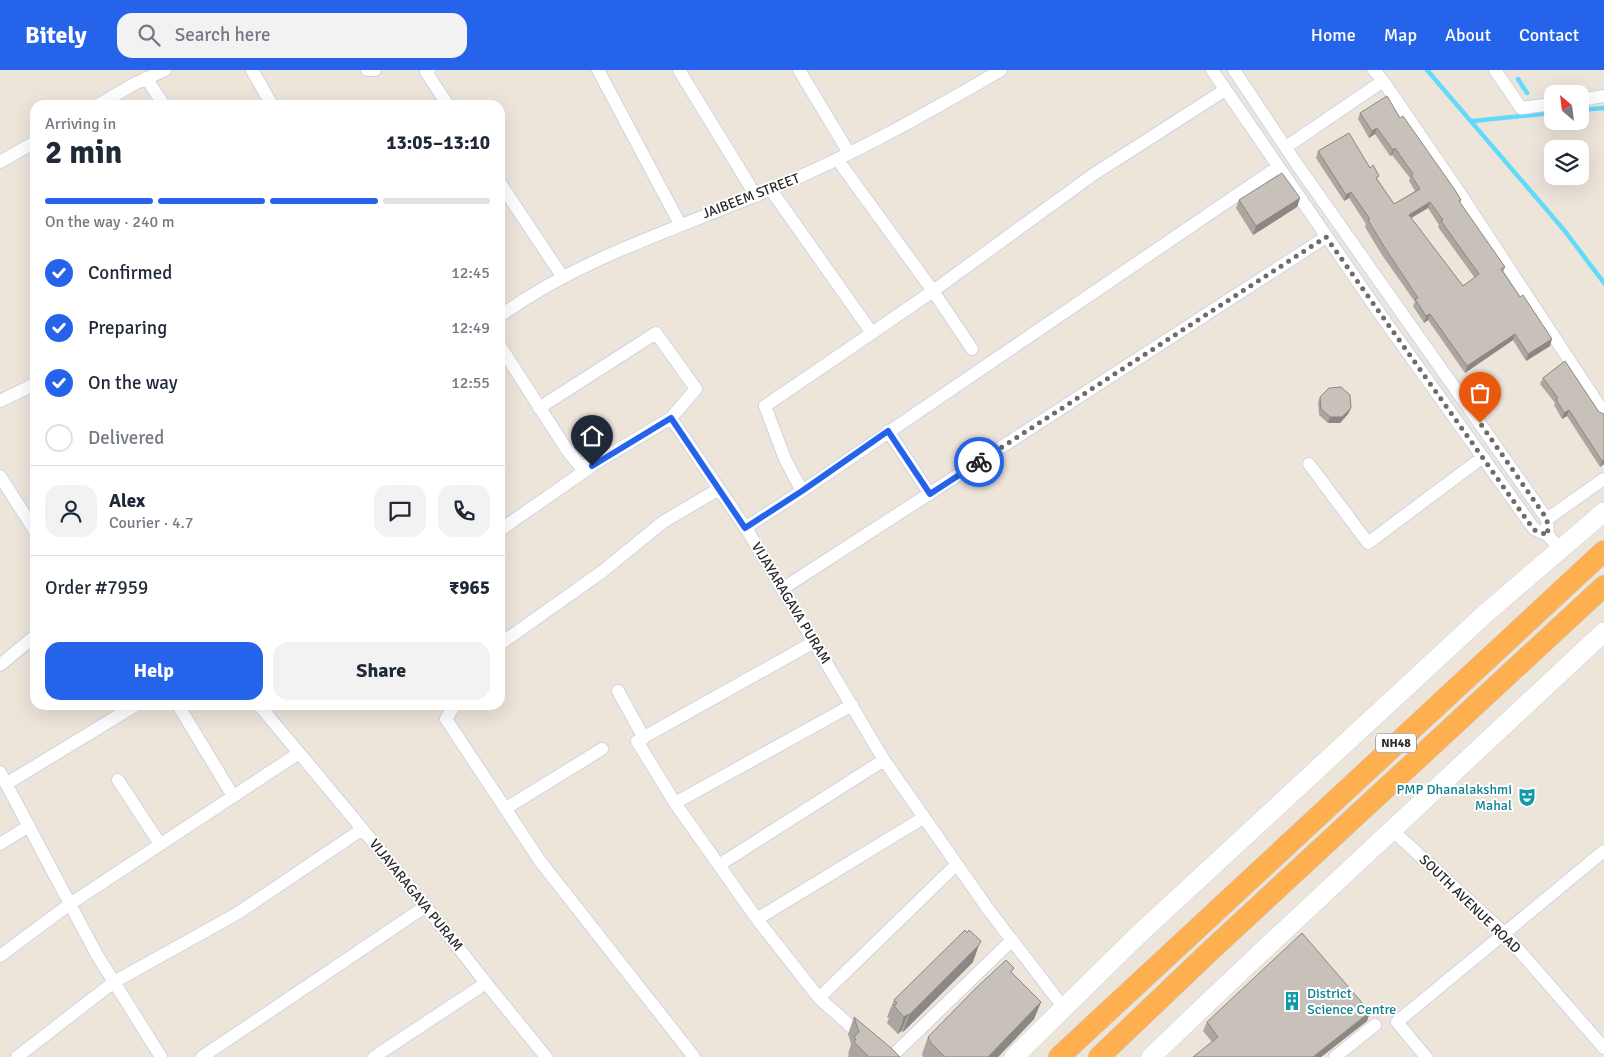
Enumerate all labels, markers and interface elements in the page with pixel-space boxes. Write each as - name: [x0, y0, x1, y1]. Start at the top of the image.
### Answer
- search box: [117, 13, 467, 58]
- text: Bitely: [25, 20, 87, 50]
- icon: search: [135, 21, 163, 49]
- text: Search here: [175, 23, 270, 47]
- text: Home: [1311, 24, 1356, 46]
- text: Map: [1384, 24, 1417, 46]
- text: About: [1445, 24, 1491, 46]
- text: Contact: [1519, 24, 1579, 46]
- north arrow: [1544, 85, 1589, 130]
- map controls: [1544, 85, 1589, 185]
- text: Arriving in: [45, 114, 116, 134]
- text: 13:05–13:10: [386, 131, 490, 155]
- text: 2 min: [45, 133, 122, 172]
- button: layers: [1544, 140, 1589, 185]
- street label: JAIBEEM STREET: [700, 170, 802, 222]
- text: On the way · 240 m: [45, 212, 175, 232]
- icon: check: [45, 259, 73, 287]
- text: Confirmed: [88, 261, 172, 285]
- text: 12:45: [451, 263, 490, 283]
- icon: check: [45, 314, 73, 342]
- text: Preparing: [88, 316, 167, 340]
- text: 12:49: [451, 318, 490, 338]
- icon: check: [45, 369, 73, 397]
- text: On the way: [88, 371, 178, 395]
- pin: [1459, 372, 1501, 423]
- text: 12:55: [451, 373, 490, 393]
- icon: bag: [1466, 379, 1494, 407]
- pin: [571, 415, 613, 466]
- icon: home: [578, 422, 606, 450]
- text: Delivered: [88, 426, 164, 450]
- courier: [954, 437, 1004, 487]
- icon: bike: [965, 448, 993, 476]
- button: person: [45, 485, 97, 537]
- button: chat: [374, 485, 426, 537]
- button: phone: [438, 485, 490, 537]
- text: Alex: [109, 489, 145, 513]
- text: Courier · 4.7: [109, 513, 193, 533]
- street label: VIJAYARAGAVA PURAM: [748, 539, 834, 667]
- text: Order #7959: [45, 576, 148, 600]
- text: ₹965: [449, 576, 490, 600]
- button: Help: [45, 642, 263, 700]
- button: Share: [273, 642, 490, 700]
- road number: NH48: [1376, 734, 1416, 752]
- place label: PMP Dhanalakshmi Mahal: [1396, 781, 1512, 814]
- theatre icon: PMP Dhanalakshmi Mahal: [1516, 786, 1538, 808]
- street label: VIJAYARAGAVA PURAM: [366, 836, 466, 954]
- street label: SOUTH AVENUE ROAD: [1416, 851, 1524, 957]
- place label: District Science Centre: [1307, 985, 1396, 1018]
- building icon: District Science Centre: [1281, 990, 1303, 1012]

